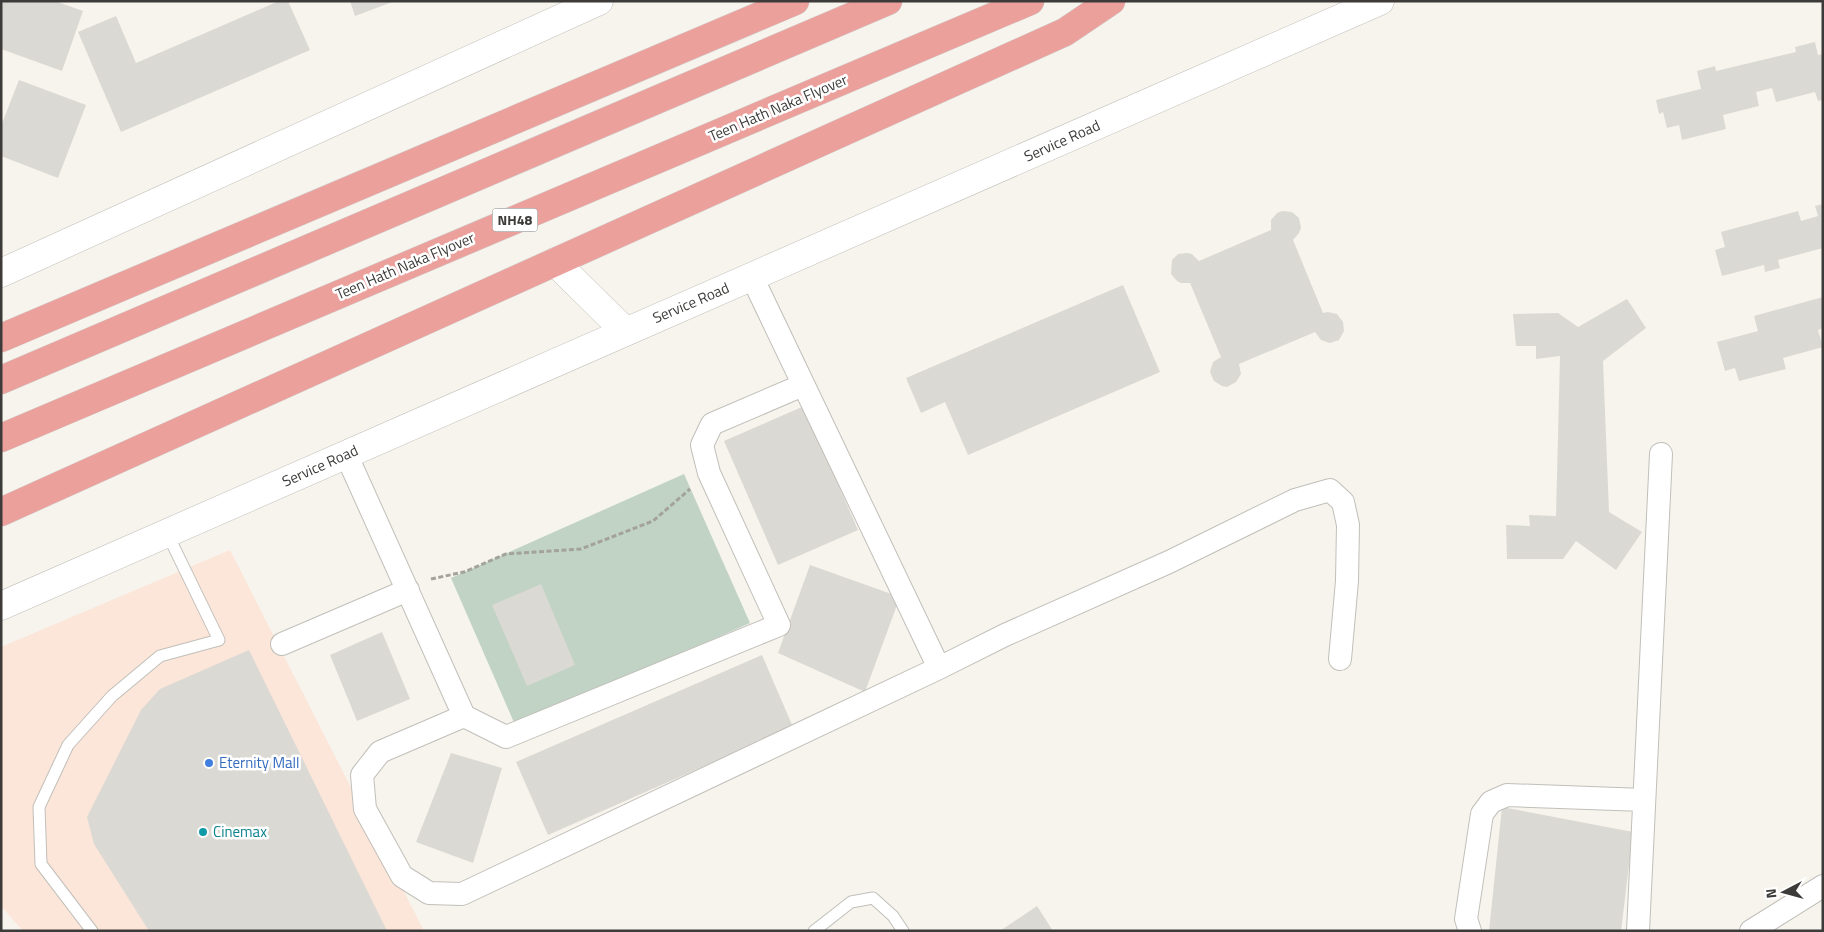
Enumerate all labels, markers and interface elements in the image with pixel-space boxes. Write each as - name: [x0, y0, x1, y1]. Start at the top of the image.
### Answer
- street label: Teen Hath Naka Flyover: [705, 68, 851, 147]
- street label: Service Road: [1020, 114, 1104, 168]
- road number: NH48: [492, 208, 538, 232]
- street label: Teen Hath Naka Flyover: [332, 226, 478, 305]
- street label: Service Road: [649, 276, 733, 329]
- street label: Service Road: [278, 439, 362, 493]
- place label: Eternity Mall: [219, 751, 299, 774]
- marker: Eternity Mall: [203, 757, 215, 769]
- place label: Cinemax: [213, 820, 267, 843]
- marker: Cinemax: [197, 826, 209, 838]
- north arrow: [1759, 867, 1809, 917]
- text: N: [1760, 887, 1782, 899]

